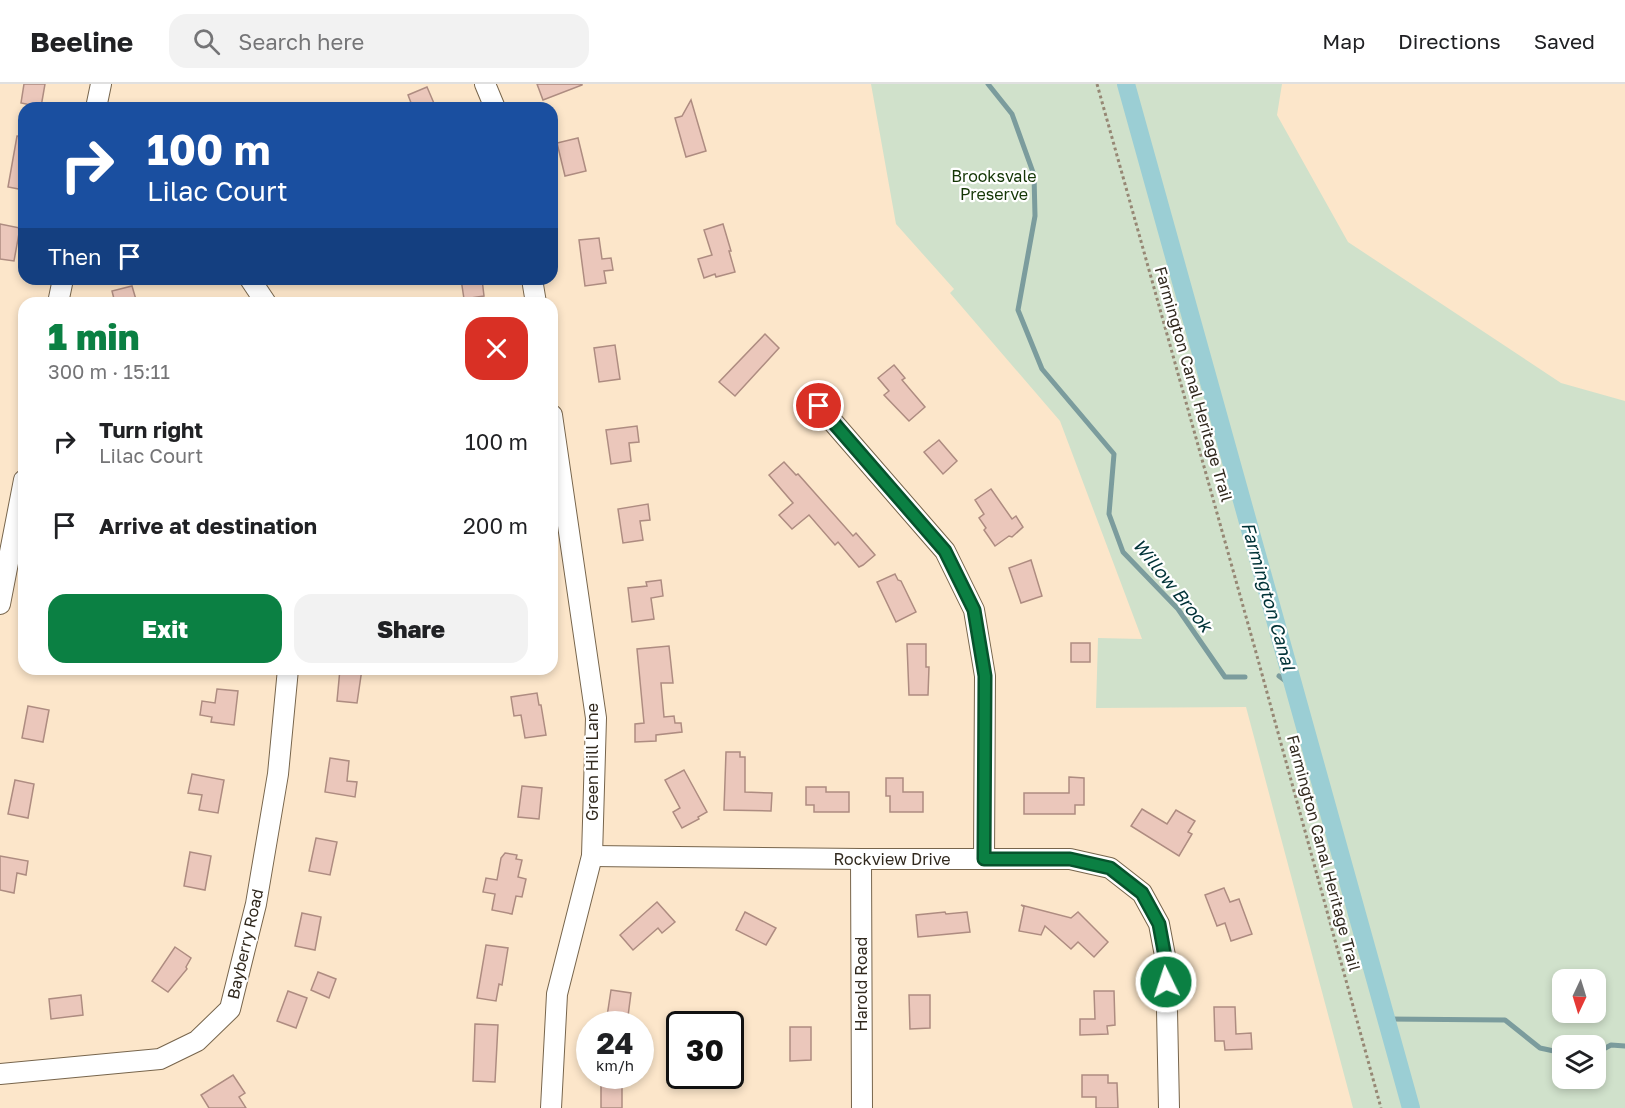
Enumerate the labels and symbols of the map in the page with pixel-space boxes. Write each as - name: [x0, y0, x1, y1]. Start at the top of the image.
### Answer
- park label: Brooksvale Preserve: [951, 166, 1037, 204]
- street label: Farmington Canal Heritage Trail: [1151, 264, 1237, 504]
- pin: [793, 380, 844, 431]
- water label: Farmington Canal: [1237, 519, 1301, 674]
- water label: Willow Brook: [1129, 534, 1219, 638]
- street label: Green Hill Lane: [582, 703, 602, 821]
- street label: Farmington Canal Heritage Trail: [1283, 733, 1365, 973]
- street label: Rockview Drive: [833, 849, 951, 869]
- street label: Bayberry Road: [223, 887, 267, 1001]
- street label: Harold Road: [851, 937, 871, 1031]
- position arrow: [1134, 950, 1198, 1014]
- north arrow: [1552, 969, 1606, 1023]
- speed limit sign: 30: [666, 1011, 744, 1089]

